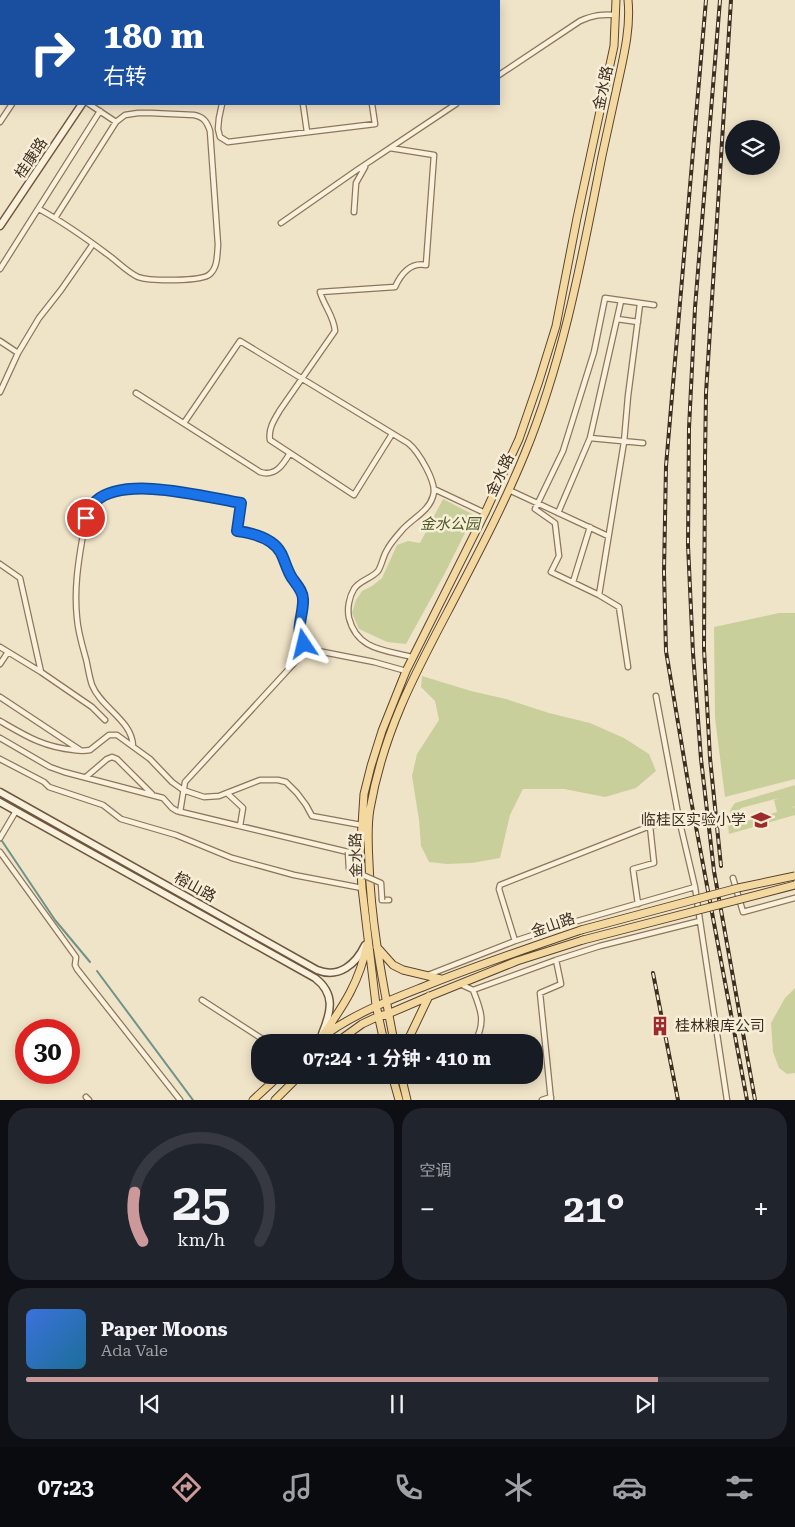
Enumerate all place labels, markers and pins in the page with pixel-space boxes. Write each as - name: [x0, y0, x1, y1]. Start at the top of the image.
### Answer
- pin: [65, 497, 107, 539]
- school or university icon: 临桂区实验小学: [750, 809, 772, 831]
- place label: 临桂区实验小学: [641, 811, 746, 829]
- building icon: 桂林粮库公司: [649, 1015, 671, 1037]
- place label: 桂林粮库公司: [675, 1017, 765, 1035]

